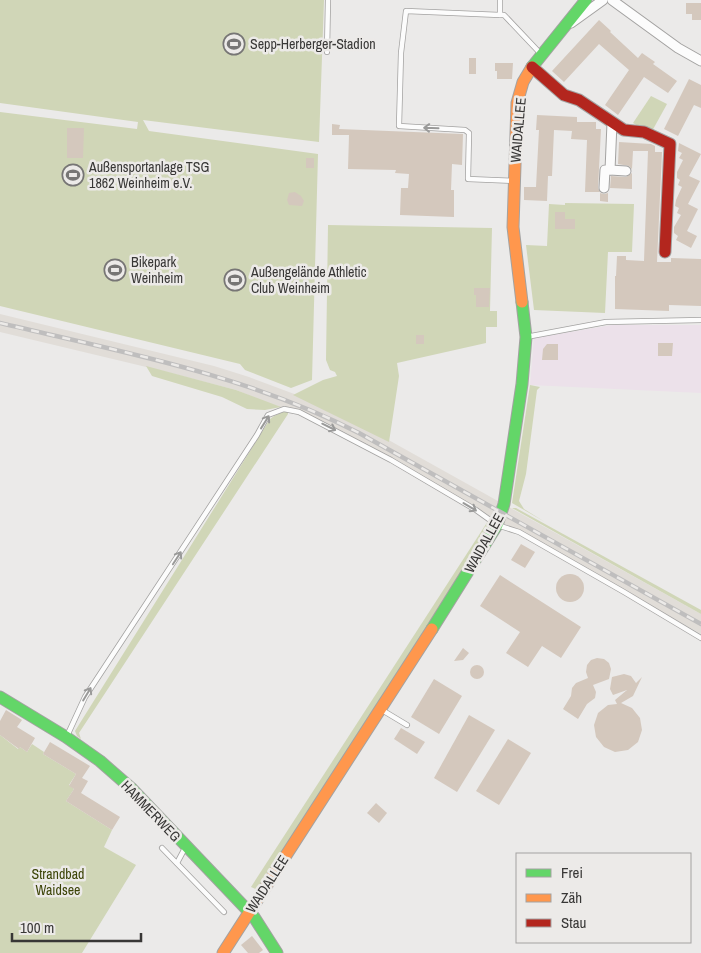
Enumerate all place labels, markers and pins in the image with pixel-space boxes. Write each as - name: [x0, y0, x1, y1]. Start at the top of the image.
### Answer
- sports icon: Sepp-Herberger-Stadion: [222, 32, 246, 56]
- place label: Sepp-Herberger-Stadion: [250, 35, 376, 53]
- place label: Außensportanlage TSG 1862 Weinheim e.V.: [88, 158, 209, 192]
- sports icon: Außensportanlage TSG 1862 Weinheim e.V.: [61, 163, 85, 187]
- place label: Bikepark Weinheim: [131, 253, 183, 287]
- sports icon: Bikepark Weinheim: [103, 258, 127, 282]
- place label: Außengelände Athletic Club Weinheim: [250, 263, 367, 297]
- sports icon: Außengelände Athletic Club Weinheim: [223, 268, 247, 292]

